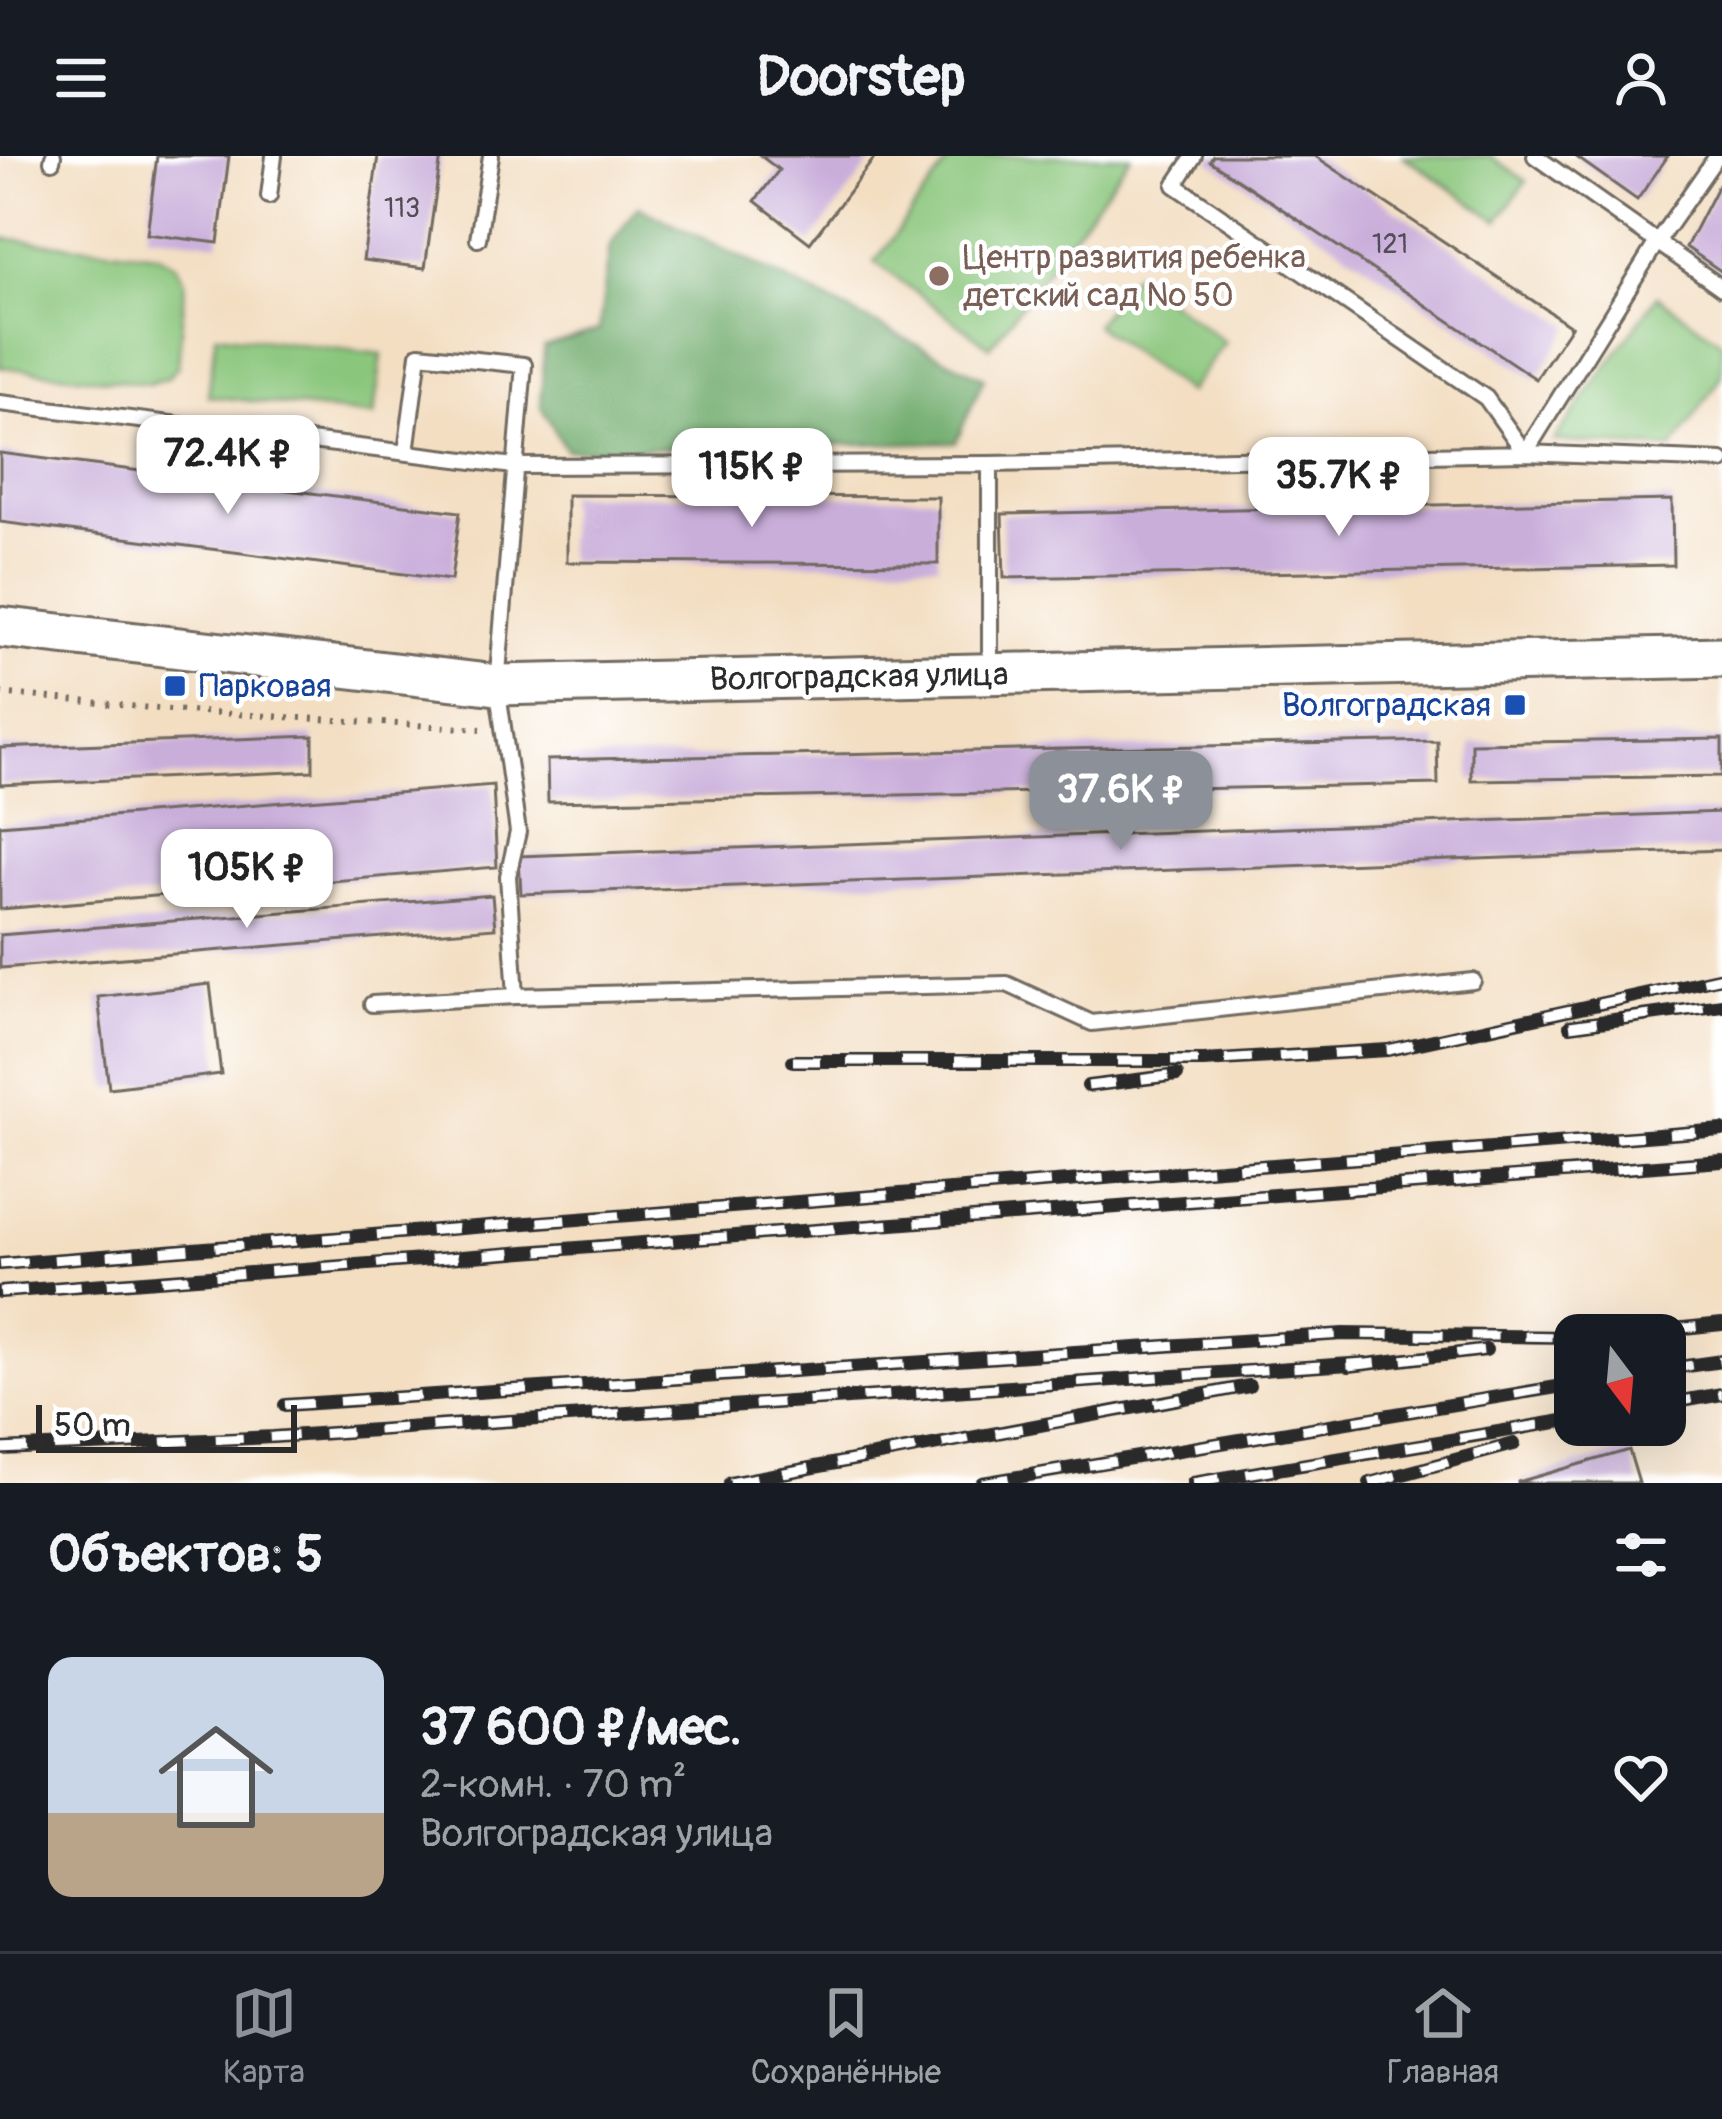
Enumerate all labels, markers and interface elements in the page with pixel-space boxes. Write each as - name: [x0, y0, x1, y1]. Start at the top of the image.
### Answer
- text: Doorstep: [756, 44, 966, 112]
- icon: menu: [48, 45, 114, 111]
- icon: person: [1608, 45, 1674, 111]
- house number: 113: [384, 192, 420, 225]
- house number: 121: [1372, 228, 1408, 261]
- place label: Центр развития ребенка детский сад № 50: [963, 237, 1306, 316]
- marker: Центр развития ребенка детский сад № 50: [926, 263, 952, 289]
- pin: 72.4K ₽: [117, 415, 339, 517]
- pin: 115K ₽: [654, 428, 850, 530]
- text: 72.4K ₽: [164, 429, 292, 478]
- pin: 35.7K ₽: [1228, 437, 1450, 539]
- text: 115K ₽: [698, 442, 806, 491]
- text: 35.7K ₽: [1275, 451, 1403, 500]
- street label: Волгоградская улица: [709, 654, 1009, 700]
- place label: Парковая: [199, 666, 332, 707]
- marker: Парковая: [162, 673, 188, 699]
- place label: Волгоградская: [1282, 685, 1491, 726]
- marker: Волгоградская: [1502, 692, 1528, 718]
- pin: 37.6K ₽: [1010, 751, 1232, 853]
- text: 37.6K ₽: [1056, 765, 1186, 814]
- pin: 105K ₽: [149, 829, 345, 931]
- text: 105K ₽: [188, 843, 306, 892]
- north arrow: [1554, 1314, 1686, 1446]
- map controls: [1554, 1314, 1686, 1446]
- scale bar: [36, 1399, 297, 1452]
- text: 50 m: [54, 1405, 131, 1446]
- icon: filters: [1608, 1522, 1674, 1588]
- text: Объектов: 5: [48, 1523, 323, 1587]
- text: 37 600 ₽/мес.: [420, 1696, 742, 1760]
- icon: home: [144, 1705, 288, 1849]
- icon: heart: [1608, 1744, 1674, 1810]
- text: 2-комн. · 70 m²: [420, 1760, 686, 1809]
- text: Волгоградская улица: [420, 1809, 773, 1858]
- tab: Карта: [223, 1980, 305, 2093]
- tab: Сохранённые: [751, 1980, 941, 2093]
- tab: Главная: [1387, 1980, 1499, 2093]

